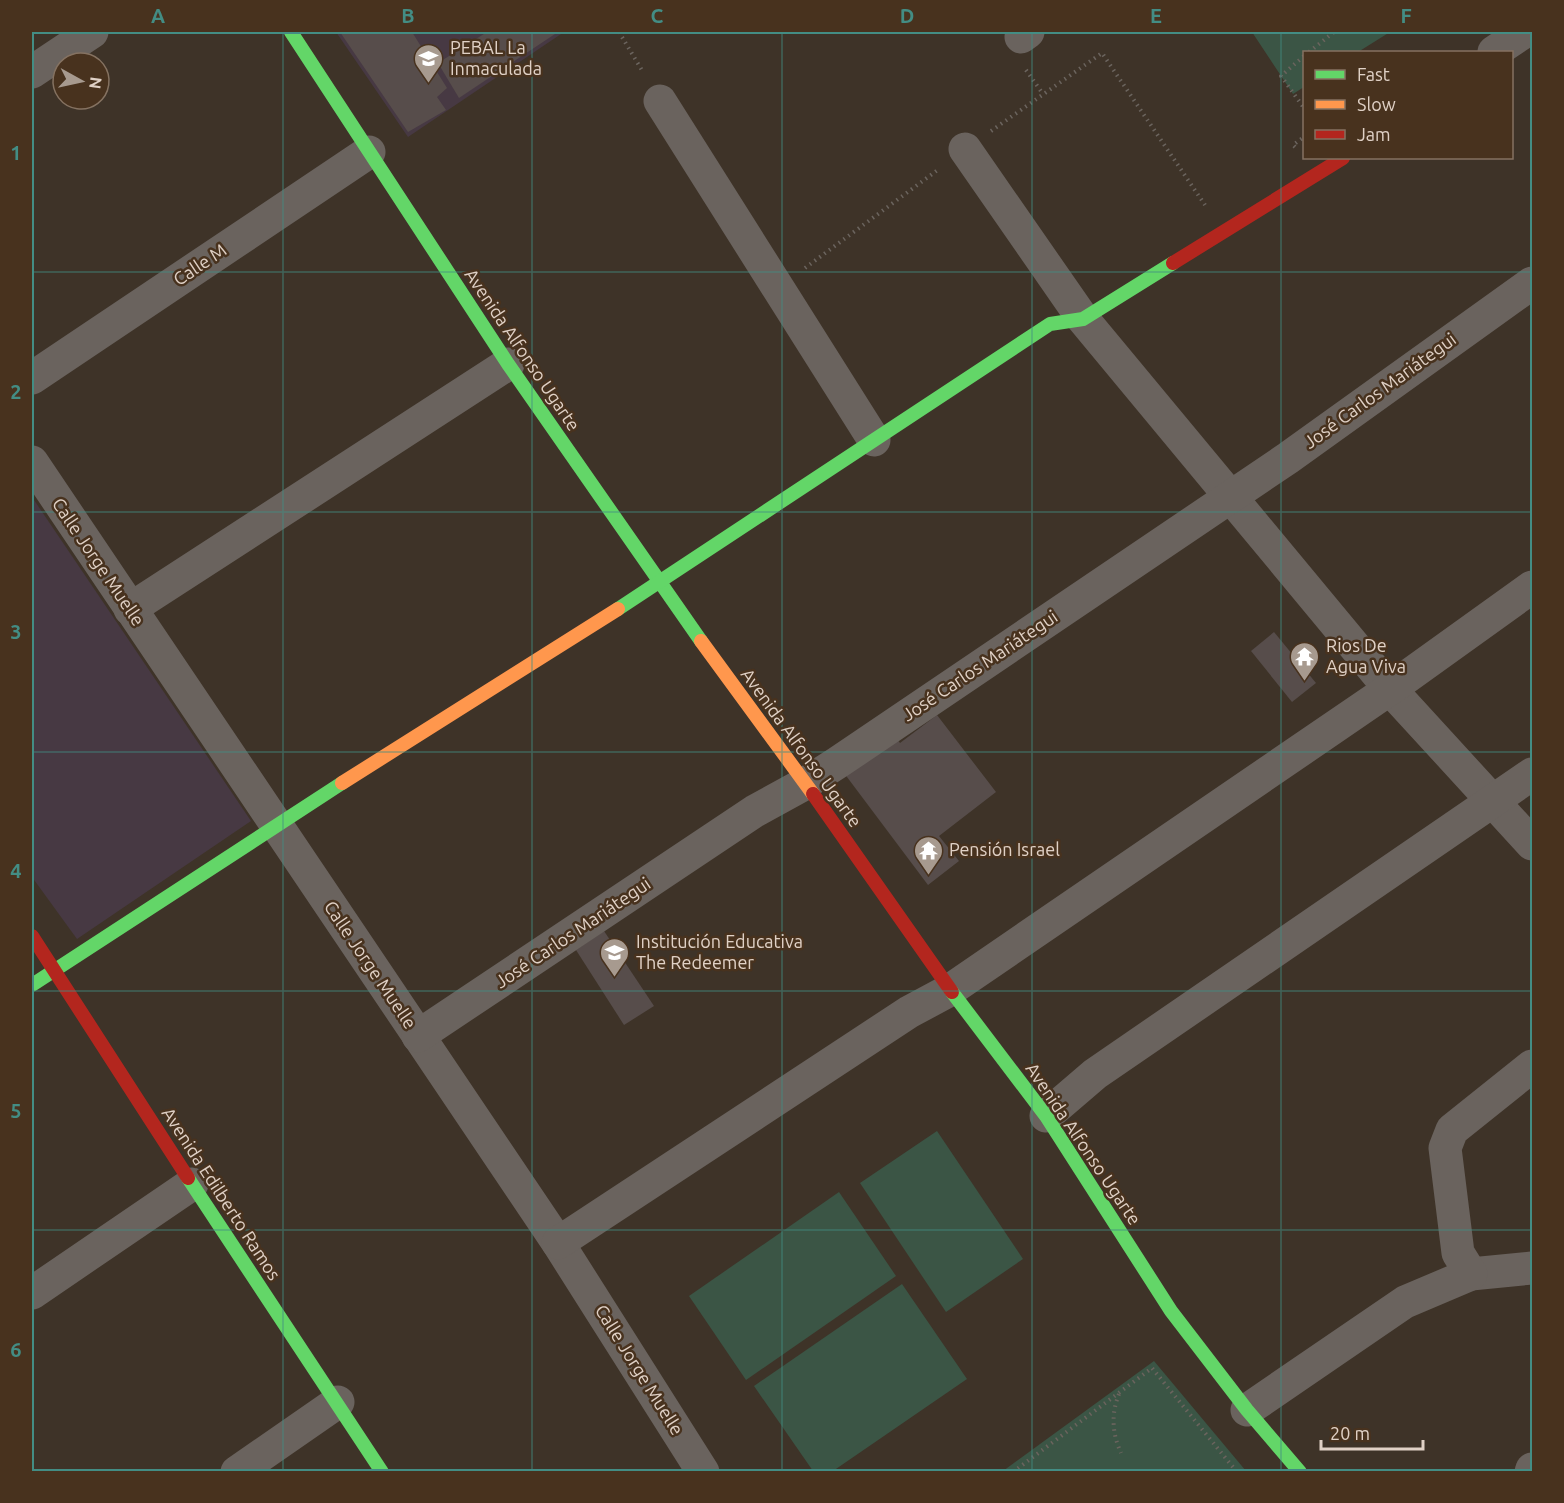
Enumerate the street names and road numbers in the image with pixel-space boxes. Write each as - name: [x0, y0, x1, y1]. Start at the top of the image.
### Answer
- street label: Calle M: [169, 239, 230, 289]
- street label: Avenida Alfonso Ugarte: [461, 265, 585, 434]
- street label: José Carlos Mariátegui: [1300, 328, 1459, 452]
- street label: Calle Jorge Muelle: [49, 494, 149, 629]
- street label: José Carlos Mariátegui: [898, 606, 1061, 725]
- street label: Avenida Alfonso Ugarte: [738, 664, 866, 831]
- street label: José Carlos Mariátegui: [491, 873, 654, 992]
- street label: Calle Jorge Muelle: [321, 897, 421, 1032]
- street label: Avenida Alfonso Ugarte: [1022, 1059, 1146, 1228]
- street label: Avenida Edilberto Ramos: [159, 1103, 285, 1284]
- street label: Calle Jorge Muelle: [592, 1301, 688, 1438]

